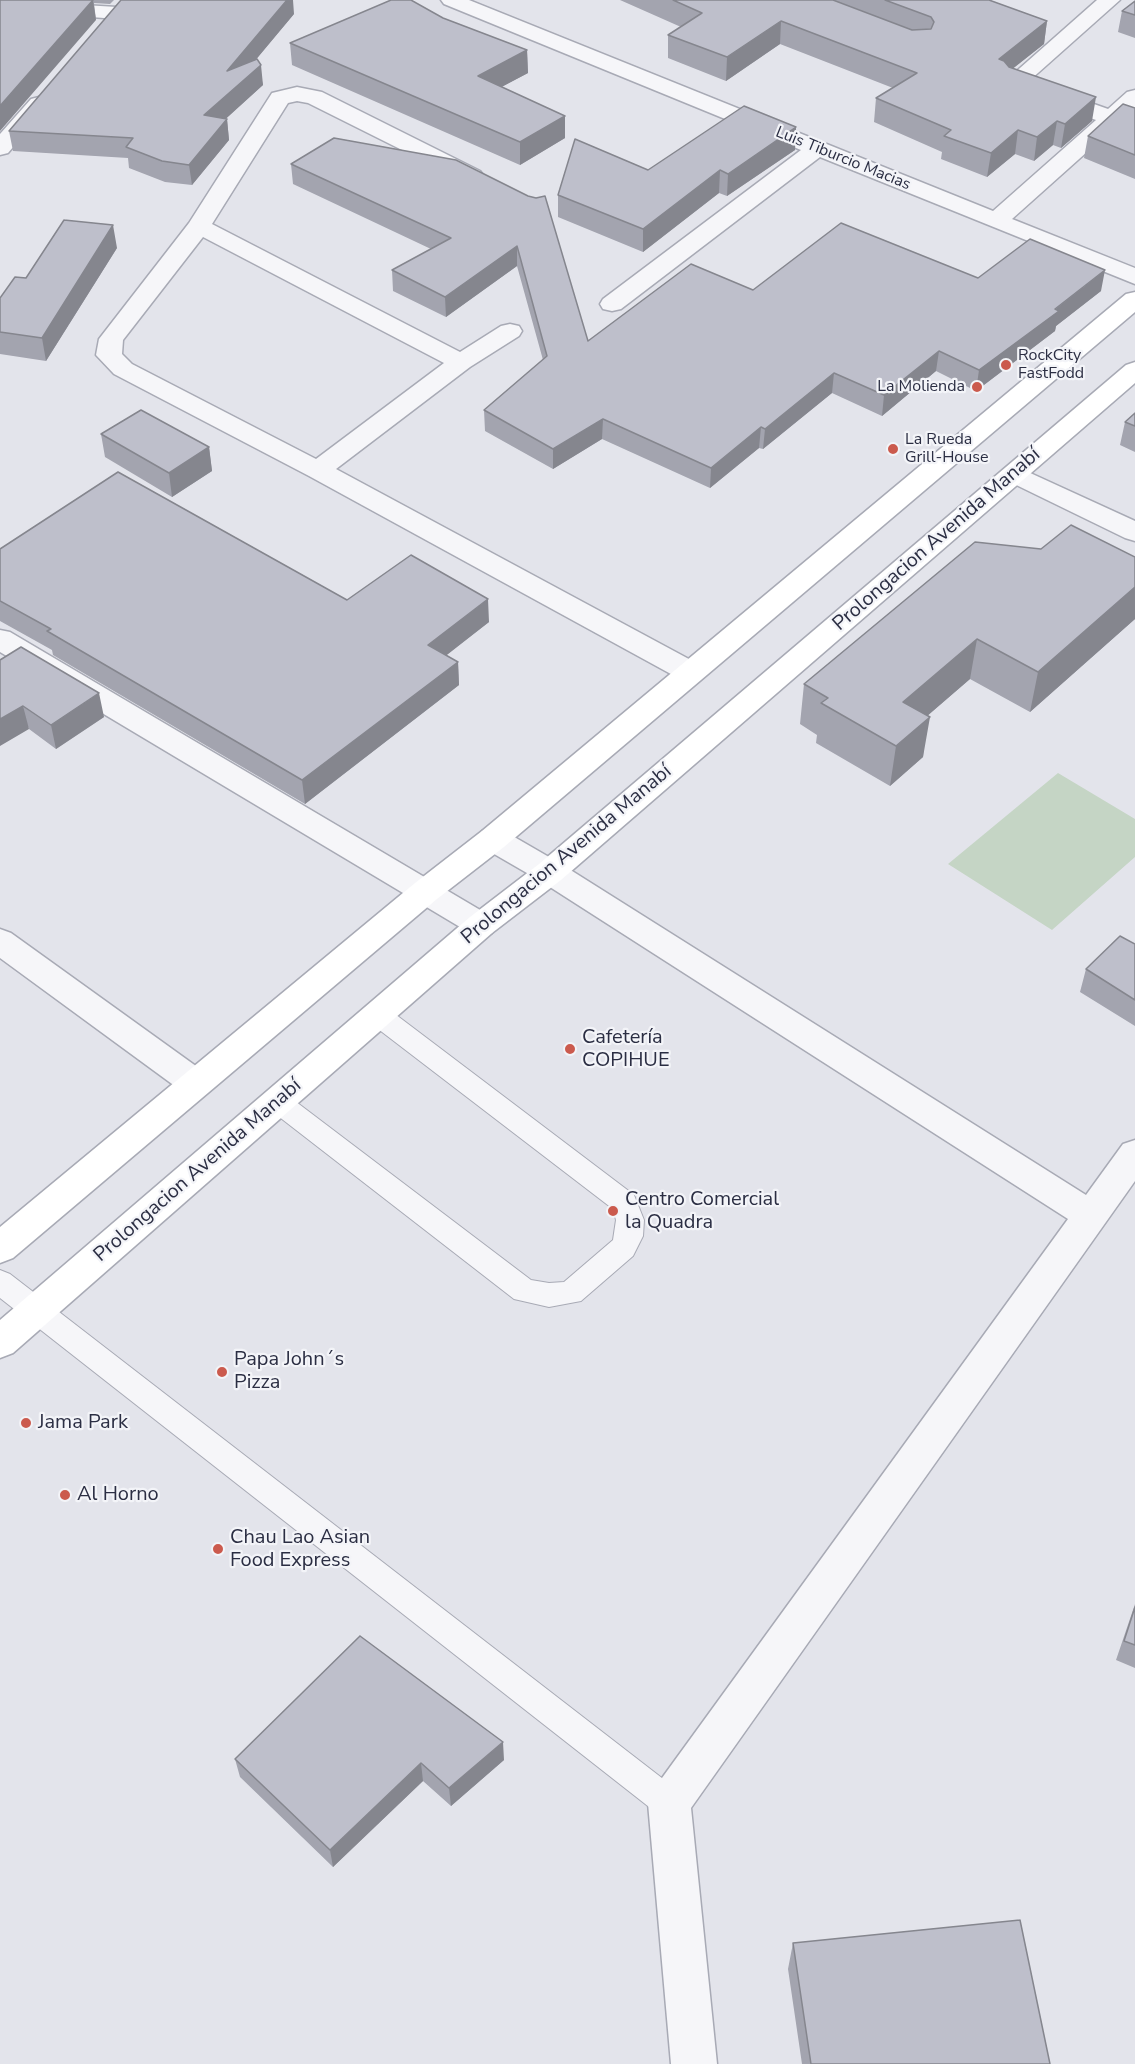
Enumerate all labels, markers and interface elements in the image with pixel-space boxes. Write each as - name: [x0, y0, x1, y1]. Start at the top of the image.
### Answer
- street label: Luis Tiburcio Macias: [773, 123, 913, 195]
- place label: RockCity FastFodd: [1018, 346, 1084, 384]
- marker: RockCity FastFodd: [999, 358, 1013, 372]
- place label: La Molienda: [877, 377, 965, 397]
- marker: La Molienda: [970, 380, 984, 394]
- place label: La Rueda Grill-House: [905, 430, 988, 468]
- marker: La Rueda Grill-House: [886, 442, 900, 456]
- street label: Prolongacion Avenida Manabí: [828, 443, 1046, 637]
- street label: Prolongacion Avenida Manabí: [457, 760, 677, 950]
- place label: Cafetería COPIHUE: [582, 1026, 670, 1073]
- marker: Cafetería COPIHUE: [563, 1042, 577, 1056]
- street label: Prolongacion Avenida Manabí: [89, 1074, 307, 1268]
- place label: Centro Comercial la Quadra: [625, 1188, 779, 1235]
- marker: Centro Comercial la Quadra: [606, 1204, 620, 1218]
- place label: Papa John´s Pizza: [234, 1348, 344, 1395]
- marker: Papa John´s Pizza: [215, 1365, 229, 1379]
- place label: Jama Park: [38, 1411, 128, 1435]
- marker: Jama Park: [19, 1416, 33, 1430]
- place label: Al Horno: [77, 1483, 159, 1507]
- marker: Al Horno: [58, 1488, 72, 1502]
- place label: Chau Lao Asian Food Express: [230, 1526, 370, 1573]
- marker: Chau Lao Asian Food Express: [211, 1542, 225, 1556]

